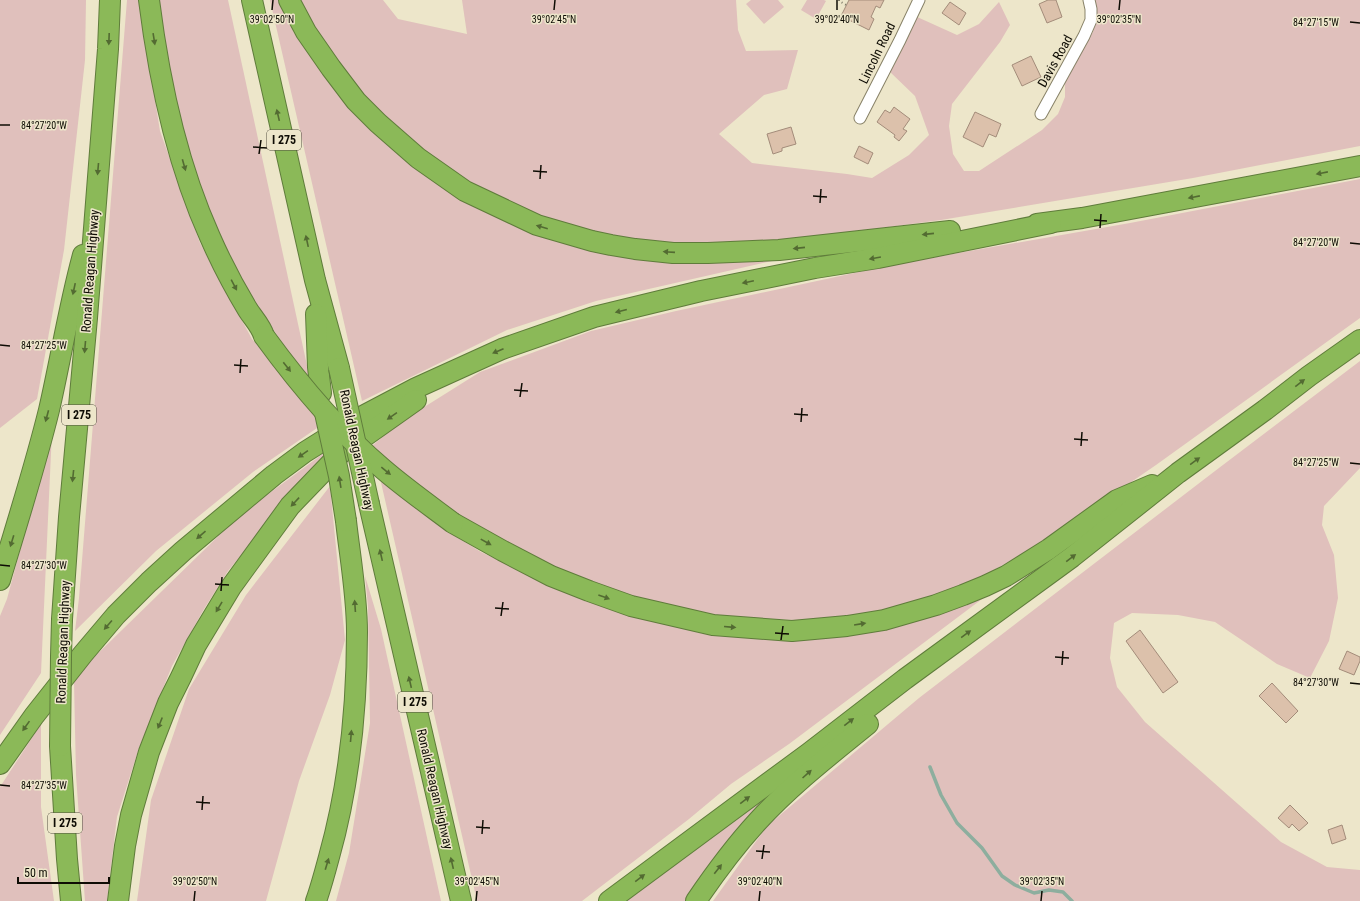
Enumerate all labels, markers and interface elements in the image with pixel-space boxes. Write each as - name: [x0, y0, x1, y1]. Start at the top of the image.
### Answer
- text: 39°02'50"N: [250, 14, 294, 25]
- text: 39°02'45"N: [532, 14, 576, 25]
- text: 39°02'40"N: [815, 14, 859, 25]
- text: 39°02'35"N: [1097, 14, 1141, 25]
- text: 84°27'15"W: [1293, 17, 1339, 28]
- street label: Lincoln Road: [856, 20, 898, 86]
- street label: Davis Road: [1035, 32, 1075, 90]
- one-way arrow: [105, 33, 112, 45]
- one-way arrow: [152, 33, 158, 45]
- one-way arrow: [275, 108, 281, 120]
- text: 84°27'20"W: [21, 120, 67, 131]
- road number: I 275: [267, 130, 301, 150]
- one-way arrow: [181, 159, 187, 171]
- one-way arrow: [95, 163, 102, 175]
- one-way arrow: [1316, 171, 1328, 177]
- one-way arrow: [1188, 195, 1200, 201]
- street label: Ronald Reagan Highway: [78, 208, 102, 333]
- one-way arrow: [536, 224, 548, 230]
- one-way arrow: [922, 231, 935, 237]
- one-way arrow: [303, 235, 309, 248]
- text: 84°27'20"W: [1293, 237, 1339, 248]
- one-way arrow: [793, 245, 805, 251]
- one-way arrow: [663, 249, 675, 256]
- one-way arrow: [869, 255, 882, 261]
- one-way arrow: [230, 279, 237, 291]
- one-way arrow: [742, 279, 754, 285]
- one-way arrow: [71, 283, 77, 295]
- one-way arrow: [615, 308, 627, 314]
- text: 84°27'25"W: [21, 340, 67, 351]
- one-way arrow: [81, 341, 88, 353]
- one-way arrow: [491, 349, 503, 355]
- one-way arrow: [283, 362, 291, 372]
- one-way arrow: [1294, 379, 1305, 387]
- street label: Ronald Reagan Highway: [337, 388, 377, 512]
- road number: I 275: [62, 405, 96, 425]
- one-way arrow: [44, 410, 50, 422]
- one-way arrow: [387, 412, 398, 420]
- one-way arrow: [298, 450, 308, 458]
- one-way arrow: [1190, 457, 1201, 465]
- text: 84°27'25"W: [1293, 457, 1339, 468]
- one-way arrow: [380, 467, 391, 476]
- one-way arrow: [69, 470, 76, 482]
- one-way arrow: [336, 476, 342, 488]
- one-way arrow: [290, 497, 300, 507]
- one-way arrow: [196, 531, 207, 540]
- one-way arrow: [9, 535, 15, 547]
- one-way arrow: [480, 539, 492, 546]
- one-way arrow: [377, 549, 383, 561]
- one-way arrow: [1065, 554, 1076, 562]
- text: 84°27'30"W: [21, 560, 67, 571]
- street label: Ronald Reagan Highway: [53, 580, 73, 704]
- one-way arrow: [598, 594, 610, 600]
- one-way arrow: [352, 600, 358, 612]
- one-way arrow: [215, 601, 222, 613]
- one-way arrow: [103, 620, 112, 630]
- one-way arrow: [853, 621, 866, 627]
- one-way arrow: [724, 623, 736, 630]
- one-way arrow: [960, 630, 971, 638]
- one-way arrow: [407, 676, 413, 688]
- text: 84°27'30"W: [1293, 677, 1339, 688]
- road number: I 275: [398, 692, 432, 712]
- one-way arrow: [157, 717, 163, 729]
- one-way arrow: [843, 718, 854, 726]
- one-way arrow: [22, 721, 30, 732]
- street label: Ronald Reagan Highway: [414, 727, 456, 851]
- one-way arrow: [348, 730, 355, 742]
- one-way arrow: [802, 770, 812, 779]
- text: 84°27'35"W: [21, 780, 67, 791]
- one-way arrow: [740, 797, 750, 805]
- road number: I 275: [48, 813, 82, 833]
- one-way arrow: [324, 857, 330, 869]
- one-way arrow: [449, 857, 455, 869]
- scale bar: [18, 859, 109, 885]
- one-way arrow: [714, 864, 722, 874]
- text: 50 m: [24, 866, 48, 880]
- one-way arrow: [635, 874, 646, 882]
- text: 39°02'50"N: [173, 876, 217, 887]
- text: 39°02'45"N: [455, 876, 499, 887]
- text: 39°02'40"N: [738, 876, 782, 887]
- text: 39°02'35"N: [1020, 876, 1064, 887]

